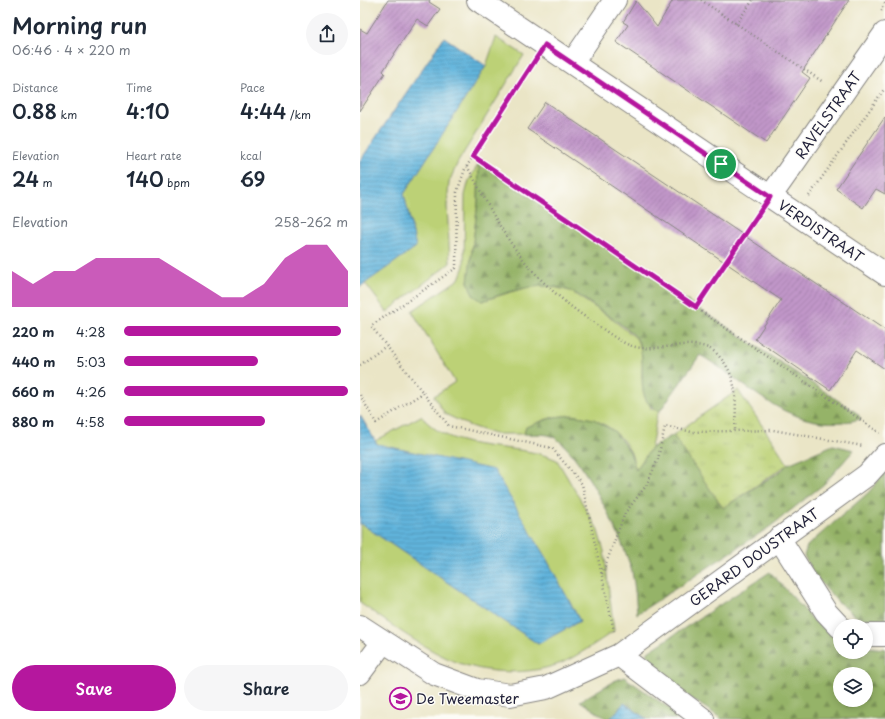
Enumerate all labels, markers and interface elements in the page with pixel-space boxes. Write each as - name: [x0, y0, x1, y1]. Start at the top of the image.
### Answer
- text: Morning run: [12, 8, 147, 41]
- button: share: [306, 13, 348, 55]
- text: 06:46 · 4 × 220 m: [12, 40, 130, 59]
- street label: RAVELSTRAAT: [790, 67, 866, 163]
- text: Distance: [12, 79, 58, 96]
- text: Time: [126, 79, 152, 96]
- text: Pace: [240, 79, 265, 96]
- text: 0.88: [12, 96, 57, 126]
- text: 4:10: [126, 96, 169, 126]
- text: 4:44: [240, 96, 286, 126]
- text: km: [57, 106, 77, 123]
- text: /km: [286, 106, 311, 123]
- text: Elevation: [12, 147, 59, 164]
- text: Heart rate: [126, 147, 182, 164]
- text: kcal: [240, 147, 262, 164]
- pin: [704, 147, 738, 181]
- icon: arrive: [710, 153, 732, 175]
- text: 24: [12, 164, 39, 194]
- text: 140: [126, 164, 164, 194]
- text: 69: [240, 164, 265, 194]
- text: m: [39, 174, 53, 191]
- text: bpm: [164, 174, 190, 191]
- street label: VERDISTRAAT: [774, 195, 868, 268]
- text: Elevation: [12, 212, 68, 231]
- text: 258–262 m: [274, 212, 348, 231]
- text: 220 m: [12, 322, 54, 341]
- text: 4:28: [76, 322, 106, 341]
- text: 440 m: [12, 352, 55, 371]
- text: 5:03: [76, 352, 106, 371]
- text: 660 m: [12, 382, 55, 401]
- text: 4:26: [76, 382, 106, 401]
- text: 880 m: [12, 412, 54, 431]
- text: 4:58: [76, 412, 105, 431]
- street label: GERARD DOUSTRAAT: [685, 503, 823, 611]
- map controls: [833, 619, 873, 707]
- button: locate: [833, 619, 873, 659]
- button: Save: [12, 665, 176, 711]
- button: Share: [184, 665, 348, 711]
- button: layers: [833, 667, 873, 707]
- school or university icon: De Tweemaster: [388, 685, 414, 711]
- place label: De Tweemaster: [416, 688, 520, 709]

